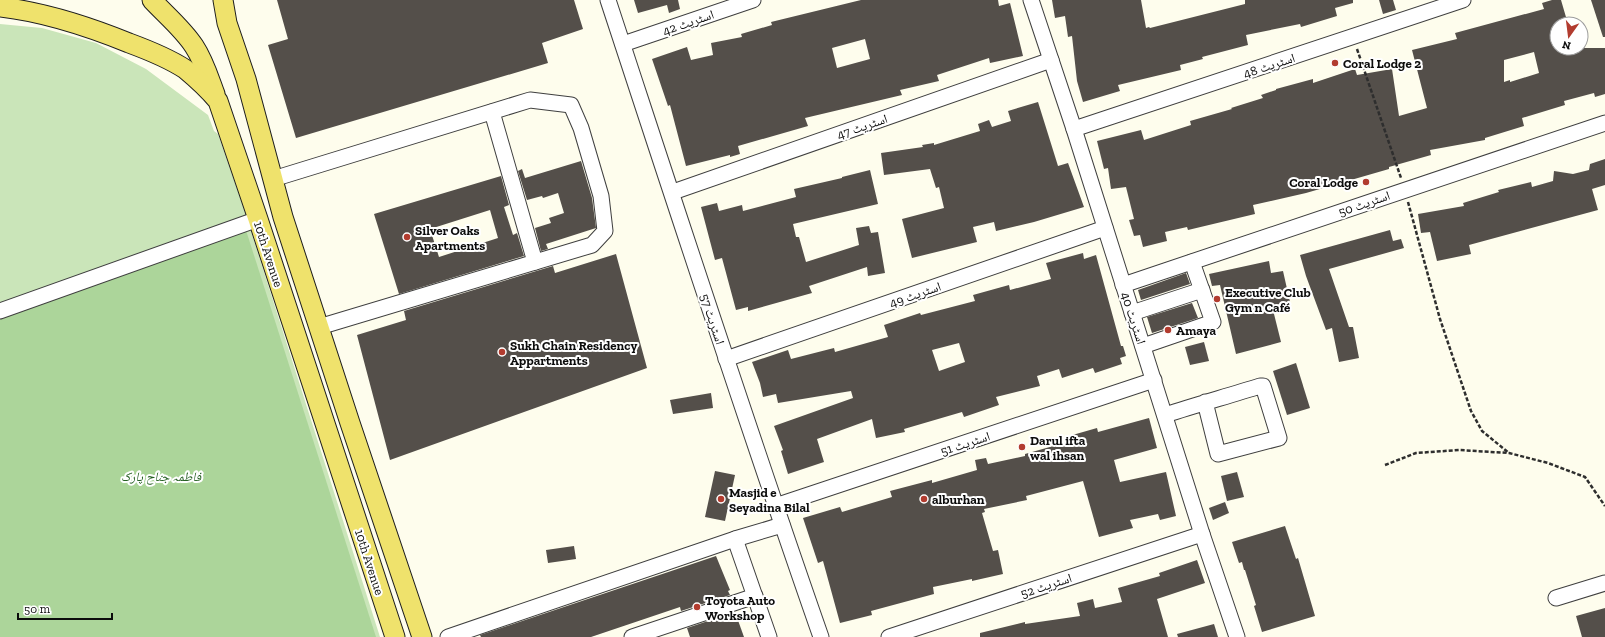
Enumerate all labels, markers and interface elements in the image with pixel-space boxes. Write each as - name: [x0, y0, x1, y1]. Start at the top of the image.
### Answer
- street label: اسٹریٹ 42: [661, 7, 716, 39]
- north arrow: [1549, 16, 1589, 56]
- text: N: [1560, 38, 1572, 53]
- street label: اسٹریٹ 48: [1241, 50, 1297, 82]
- place label: Coral Lodge 2: [1343, 56, 1421, 71]
- marker: Coral Lodge 2: [1330, 58, 1340, 68]
- street label: اسٹریٹ 47: [835, 111, 890, 143]
- place label: Coral Lodge: [1289, 175, 1359, 190]
- marker: Coral Lodge: [1361, 177, 1371, 187]
- street label: اسٹریٹ 50: [1336, 188, 1392, 220]
- street label: 10th Avenue: [251, 219, 286, 289]
- place label: Silver Oaks Apartments: [415, 223, 485, 253]
- marker: Silver Oaks Apartments: [402, 232, 412, 242]
- street label: اسٹریٹ 49: [887, 279, 943, 311]
- place label: Executive Club Gym n Café: [1225, 285, 1311, 315]
- street label: اسٹریٹ 40: [1117, 290, 1149, 347]
- street label: اسٹریٹ 57: [696, 292, 728, 347]
- marker: Executive Club Gym n Café: [1212, 294, 1222, 304]
- place label: Amaya: [1176, 323, 1217, 338]
- marker: Amaya: [1163, 325, 1173, 335]
- place label: Sukh Chain Residency Appartments: [510, 338, 637, 368]
- marker: Sukh Chain Residency Appartments: [497, 347, 507, 357]
- street label: اسٹریٹ 51: [938, 428, 992, 459]
- place label: Darul ifta wal ihsan: [1030, 433, 1086, 463]
- marker: Darul ifta wal ihsan: [1017, 442, 1027, 452]
- park label: فاطمہ جناح پارک: [121, 469, 202, 485]
- place label: Masjid e Seyadina Bilal: [729, 485, 810, 515]
- place label: alburhan: [932, 492, 985, 507]
- marker: Masjid e Seyadina Bilal: [716, 494, 726, 504]
- marker: alburhan: [919, 494, 929, 504]
- street label: 10th Avenue: [352, 527, 387, 597]
- street label: اسٹریٹ 52: [1019, 570, 1074, 602]
- place label: Toyota Auto Workshop: [705, 593, 775, 623]
- scale bar: [18, 595, 112, 621]
- text: 50 m: [24, 602, 51, 616]
- marker: Toyota Auto Workshop: [692, 602, 702, 612]

